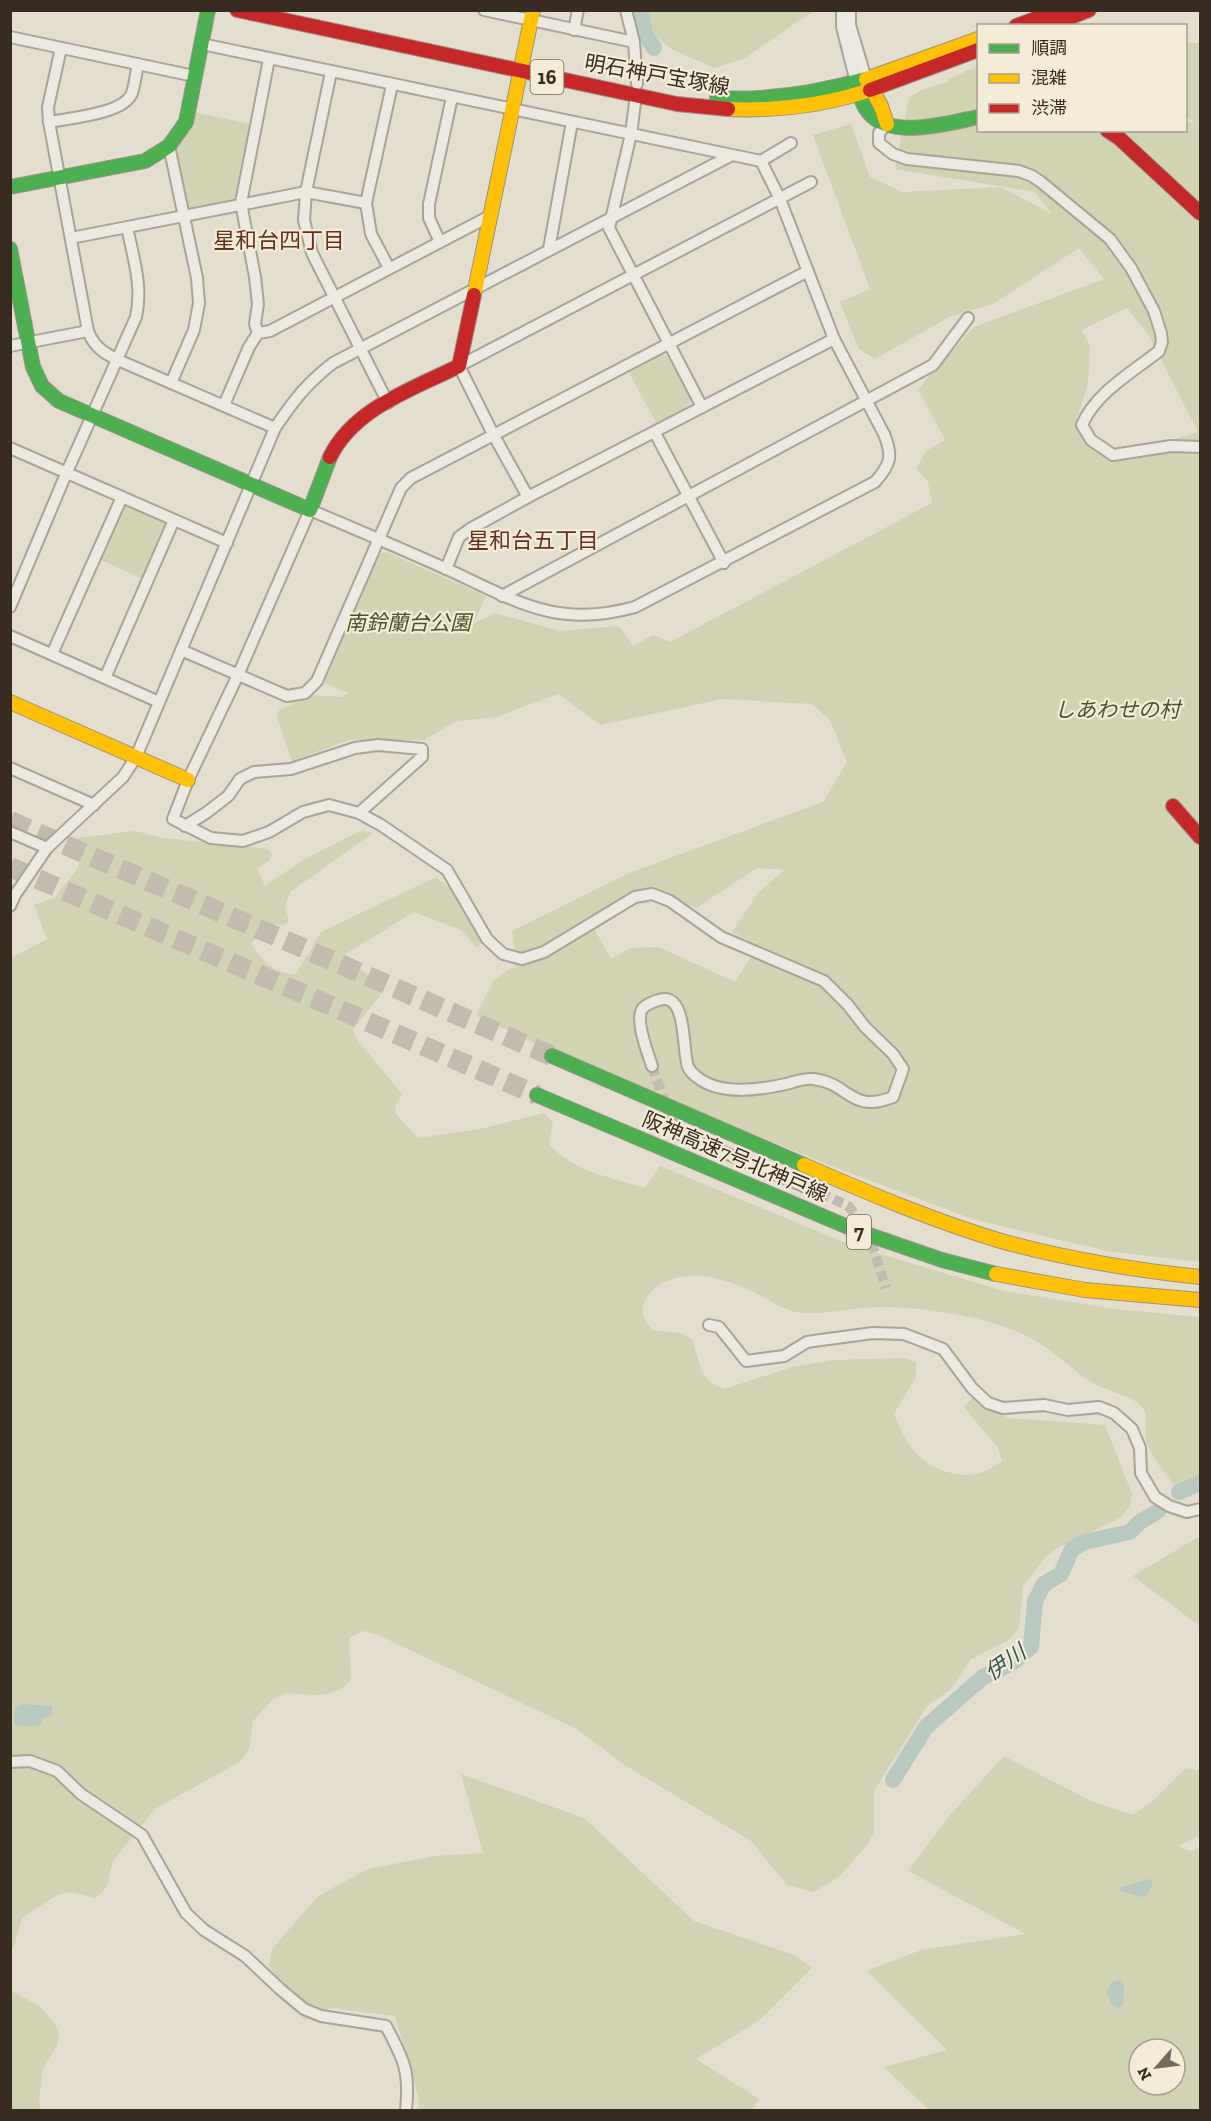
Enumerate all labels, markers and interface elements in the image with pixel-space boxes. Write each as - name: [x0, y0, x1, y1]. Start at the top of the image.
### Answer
- legend: [977, 24, 1187, 132]
- text: 順調: [1031, 37, 1067, 59]
- street label: 明石神戸宝塚線: [583, 49, 732, 100]
- road number: 16: [530, 60, 564, 94]
- text: 混雑: [1031, 67, 1067, 89]
- text: 渋滞: [1031, 97, 1067, 119]
- district label: 星和台四丁目: [213, 227, 345, 254]
- district label: 星和台五丁目: [467, 527, 599, 554]
- park label: 南鈴蘭台公園: [345, 610, 474, 635]
- park label: しあわせの村: [1054, 697, 1183, 722]
- street label: 阪神高速7号北神戸線: [639, 1106, 832, 1207]
- road number: 7: [847, 1215, 871, 1249]
- water label: 伊川: [980, 1638, 1033, 1686]
- north arrow: [1127, 2037, 1187, 2097]
- text: N: [1133, 2064, 1155, 2084]

